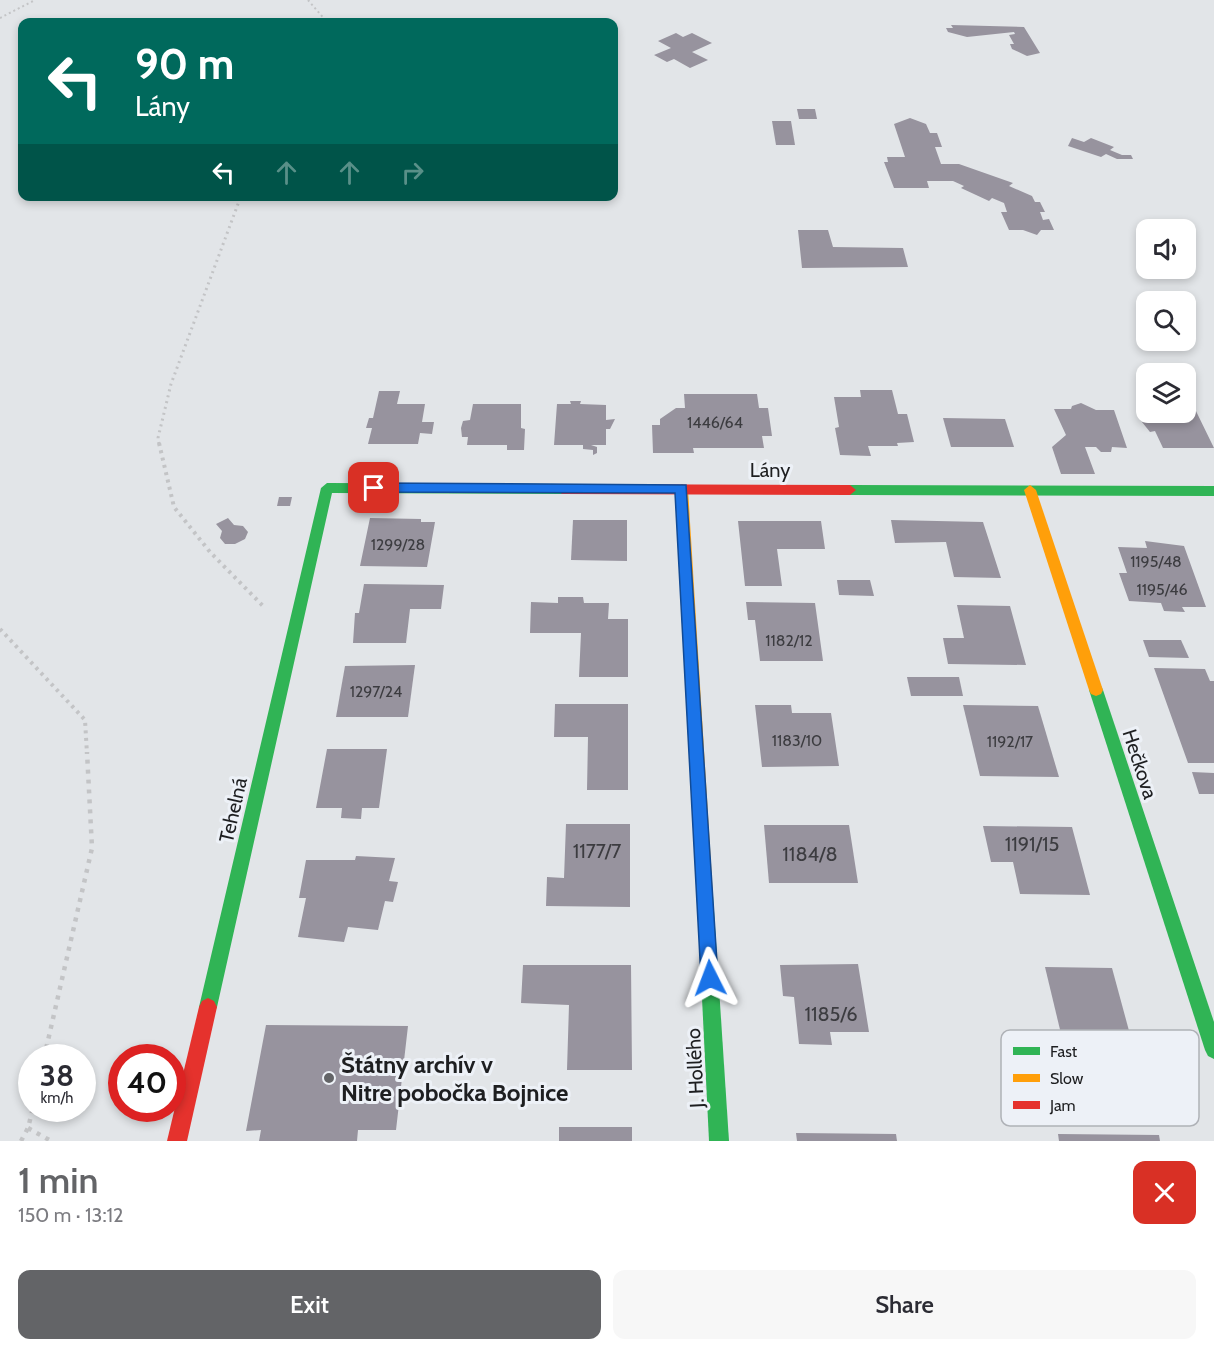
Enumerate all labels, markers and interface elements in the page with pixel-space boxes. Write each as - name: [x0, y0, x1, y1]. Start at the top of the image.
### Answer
- text: 90 m: [135, 38, 234, 90]
- icon: left: [36, 42, 114, 120]
- text: Lány: [135, 90, 190, 123]
- icon: left: [207, 156, 240, 189]
- icon: ahead: [270, 156, 303, 189]
- icon: ahead: [333, 156, 366, 189]
- icon: right: [396, 156, 429, 189]
- map controls: [1136, 219, 1196, 423]
- button: sound: [1136, 219, 1196, 279]
- button: search: [1136, 291, 1196, 351]
- button: layers: [1136, 363, 1196, 423]
- house number: 1446/64: [687, 413, 743, 432]
- street label: Lány: [750, 458, 790, 482]
- pin: [348, 462, 399, 513]
- icon: arrive: [357, 471, 390, 504]
- house number: 1299/28: [371, 535, 425, 554]
- house number: 1195/48: [1130, 552, 1182, 571]
- house number: 1195/46: [1136, 580, 1188, 599]
- house number: 1182/12: [765, 631, 813, 650]
- house number: 1297/24: [350, 682, 402, 701]
- street label: Hečkova: [1117, 726, 1163, 802]
- house number: 1183/10: [772, 731, 822, 750]
- house number: 1192/17: [987, 732, 1033, 751]
- street label: Tehelná: [214, 775, 252, 845]
- house number: 1191/15: [1005, 832, 1059, 856]
- house number: 1177/7: [573, 839, 621, 863]
- house number: 1184/8: [782, 842, 838, 866]
- position arrow: [678, 946, 742, 1010]
- house number: 1185/6: [804, 1002, 858, 1026]
- street label: J. Hollého: [681, 1027, 709, 1110]
- legend: [1001, 1030, 1199, 1126]
- text: Fast: [1050, 1042, 1078, 1061]
- speed limit sign: 40: [108, 1044, 186, 1122]
- place label: Štátny archív v Nitre pobočka Bojnice: [341, 1050, 568, 1107]
- text: 38: [40, 1057, 74, 1094]
- text: Slow: [1050, 1069, 1084, 1088]
- marker: Štátny archív v Nitre pobočka Bojnice: [322, 1071, 336, 1085]
- text: km/h: [41, 1089, 73, 1107]
- text: Jam: [1049, 1096, 1076, 1115]
- text: 1 min: [18, 1158, 98, 1202]
- button: close: [1133, 1161, 1196, 1224]
- text: 150 m · 13:12: [18, 1203, 124, 1227]
- button: Exit: [18, 1270, 601, 1339]
- button: Share: [613, 1270, 1196, 1339]

